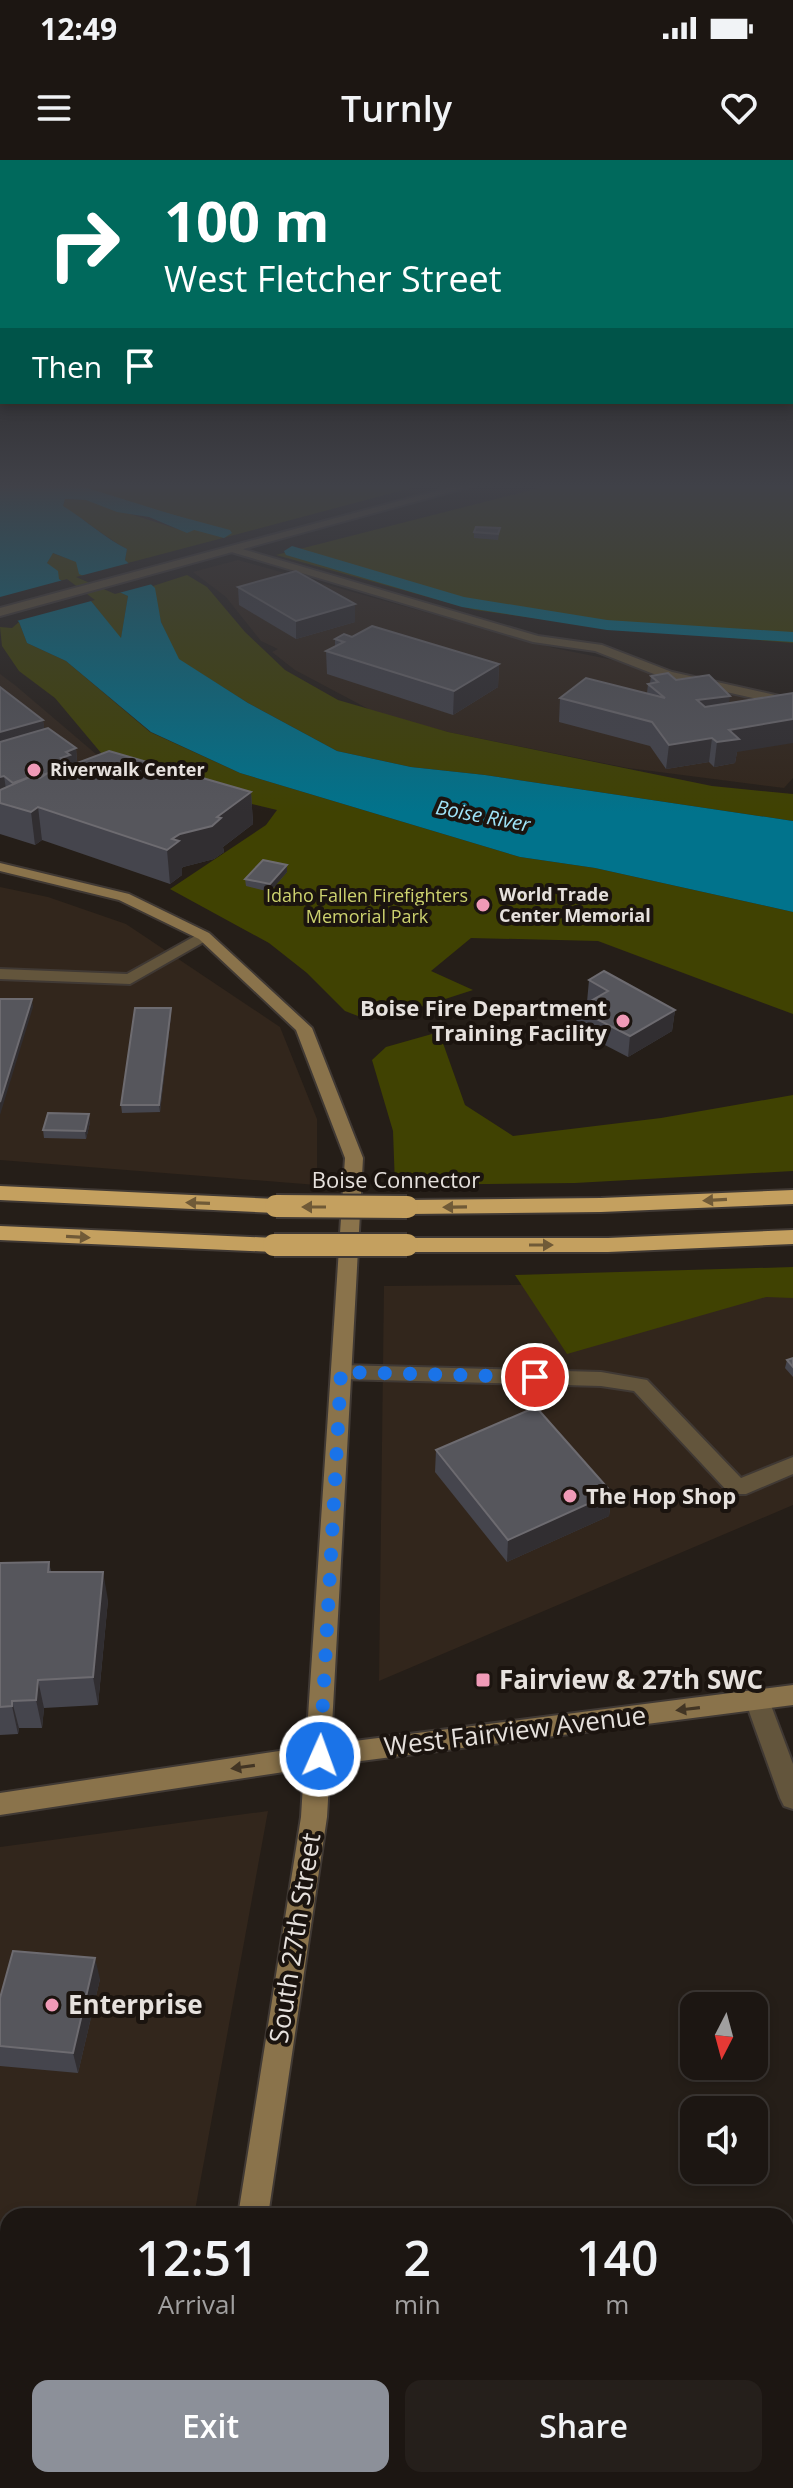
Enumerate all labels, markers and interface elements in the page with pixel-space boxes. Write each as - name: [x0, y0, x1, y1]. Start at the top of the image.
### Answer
- text: 12:49: [40, 8, 117, 49]
- text: Turnly: [341, 84, 452, 133]
- icon: menu: [32, 86, 76, 130]
- icon: heart: [717, 86, 761, 130]
- text: 100 m: [164, 182, 330, 258]
- icon: right: [32, 192, 136, 296]
- text: West Fletcher Street: [164, 254, 502, 303]
- icon: arrive: [118, 344, 162, 388]
- text: Then: [32, 346, 102, 387]
- place label: Riverwalk Center: [50, 757, 205, 781]
- marker: Riverwalk Center: [25, 761, 43, 779]
- water label: Boise River: [434, 793, 534, 838]
- place label: World Trade Center Memorial: [499, 882, 651, 927]
- park label: Idaho Fallen Firefighters Memorial Park: [266, 883, 468, 928]
- marker: World Trade Center Memorial: [474, 896, 492, 914]
- place label: Boise Fire Department Training Facility: [360, 992, 607, 1047]
- marker: Boise Fire Department Training Facility: [614, 1012, 632, 1030]
- street label: Boise Connector: [312, 1164, 480, 1194]
- one-way arrow: [702, 1194, 727, 1207]
- one-way arrow: [185, 1197, 210, 1210]
- one-way arrow: [301, 1200, 326, 1213]
- one-way arrow: [442, 1201, 467, 1213]
- one-way arrow: [66, 1231, 91, 1244]
- one-way arrow: [529, 1239, 554, 1251]
- pin: [501, 1343, 569, 1411]
- icon: arrive: [513, 1355, 557, 1399]
- place label: The Hop Shop: [586, 1480, 736, 1510]
- marker: The Hop Shop: [561, 1487, 579, 1505]
- place label: Fairview & 27th SWC: [499, 1661, 763, 1697]
- marker: Fairview & 27th SWC: [474, 1671, 492, 1689]
- street label: West Fairview Avenue: [382, 1696, 648, 1764]
- one-way arrow: [675, 1703, 700, 1716]
- position arrow: [278, 1714, 362, 1798]
- one-way arrow: [230, 1761, 255, 1774]
- street label: South 27th Street: [260, 1830, 328, 2045]
- place label: Enterprise: [68, 1986, 203, 2022]
- north arrow: [680, 1992, 768, 2080]
- map controls: [680, 1992, 768, 2184]
- marker: Enterprise: [43, 1996, 61, 2014]
- button: sound: [680, 2096, 768, 2184]
- text: 12:51: [136, 2225, 258, 2290]
- text: 2: [404, 2225, 431, 2290]
- text: 140: [576, 2225, 658, 2290]
- text: Arrival: [158, 2286, 236, 2322]
- text: min: [394, 2286, 441, 2322]
- text: m: [605, 2286, 629, 2322]
- button: Exit: [32, 2380, 389, 2472]
- button: Share: [405, 2380, 762, 2472]

